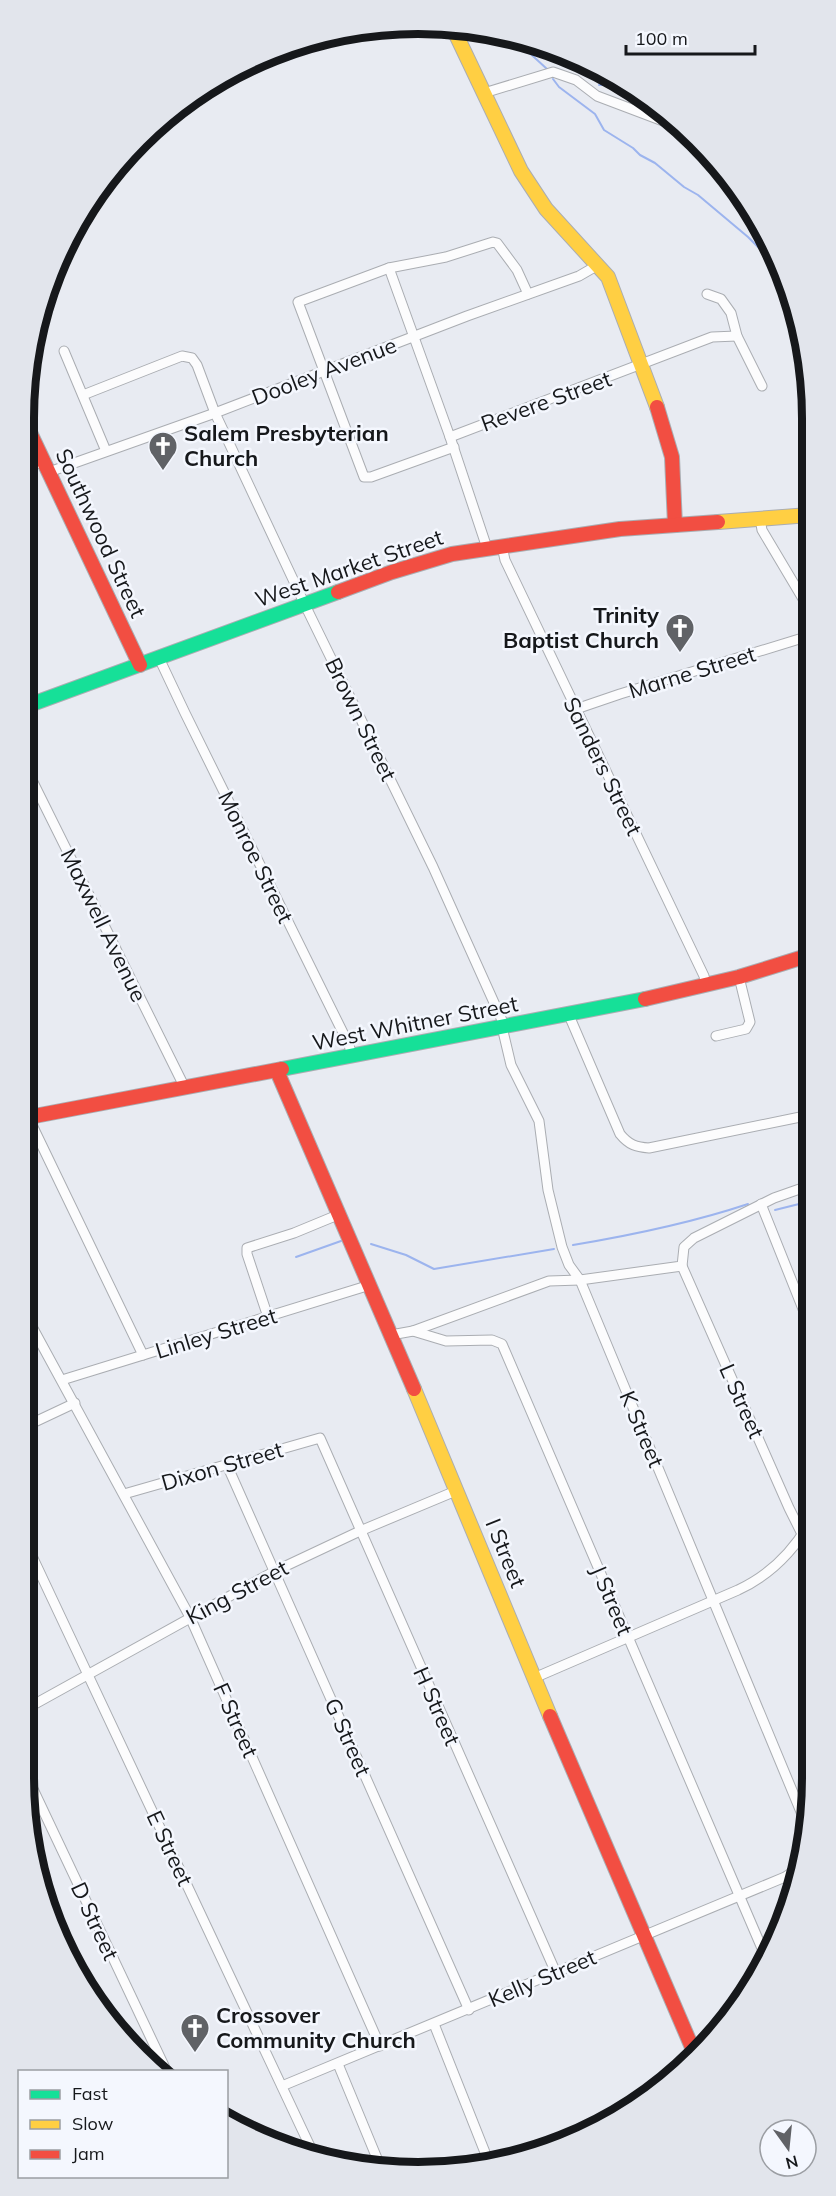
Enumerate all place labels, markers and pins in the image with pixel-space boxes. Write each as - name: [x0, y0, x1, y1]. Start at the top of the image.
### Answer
- place label: Salem Presbyterian Church: [184, 419, 389, 472]
- church icon: Salem Presbyterian Church: [147, 430, 179, 472]
- place label: Trinity Baptist Church: [503, 601, 659, 654]
- church icon: Trinity Baptist Church: [664, 612, 696, 654]
- place label: Crossover Community Church: [216, 2001, 416, 2054]
- church icon: Crossover Community Church: [179, 2012, 211, 2054]

